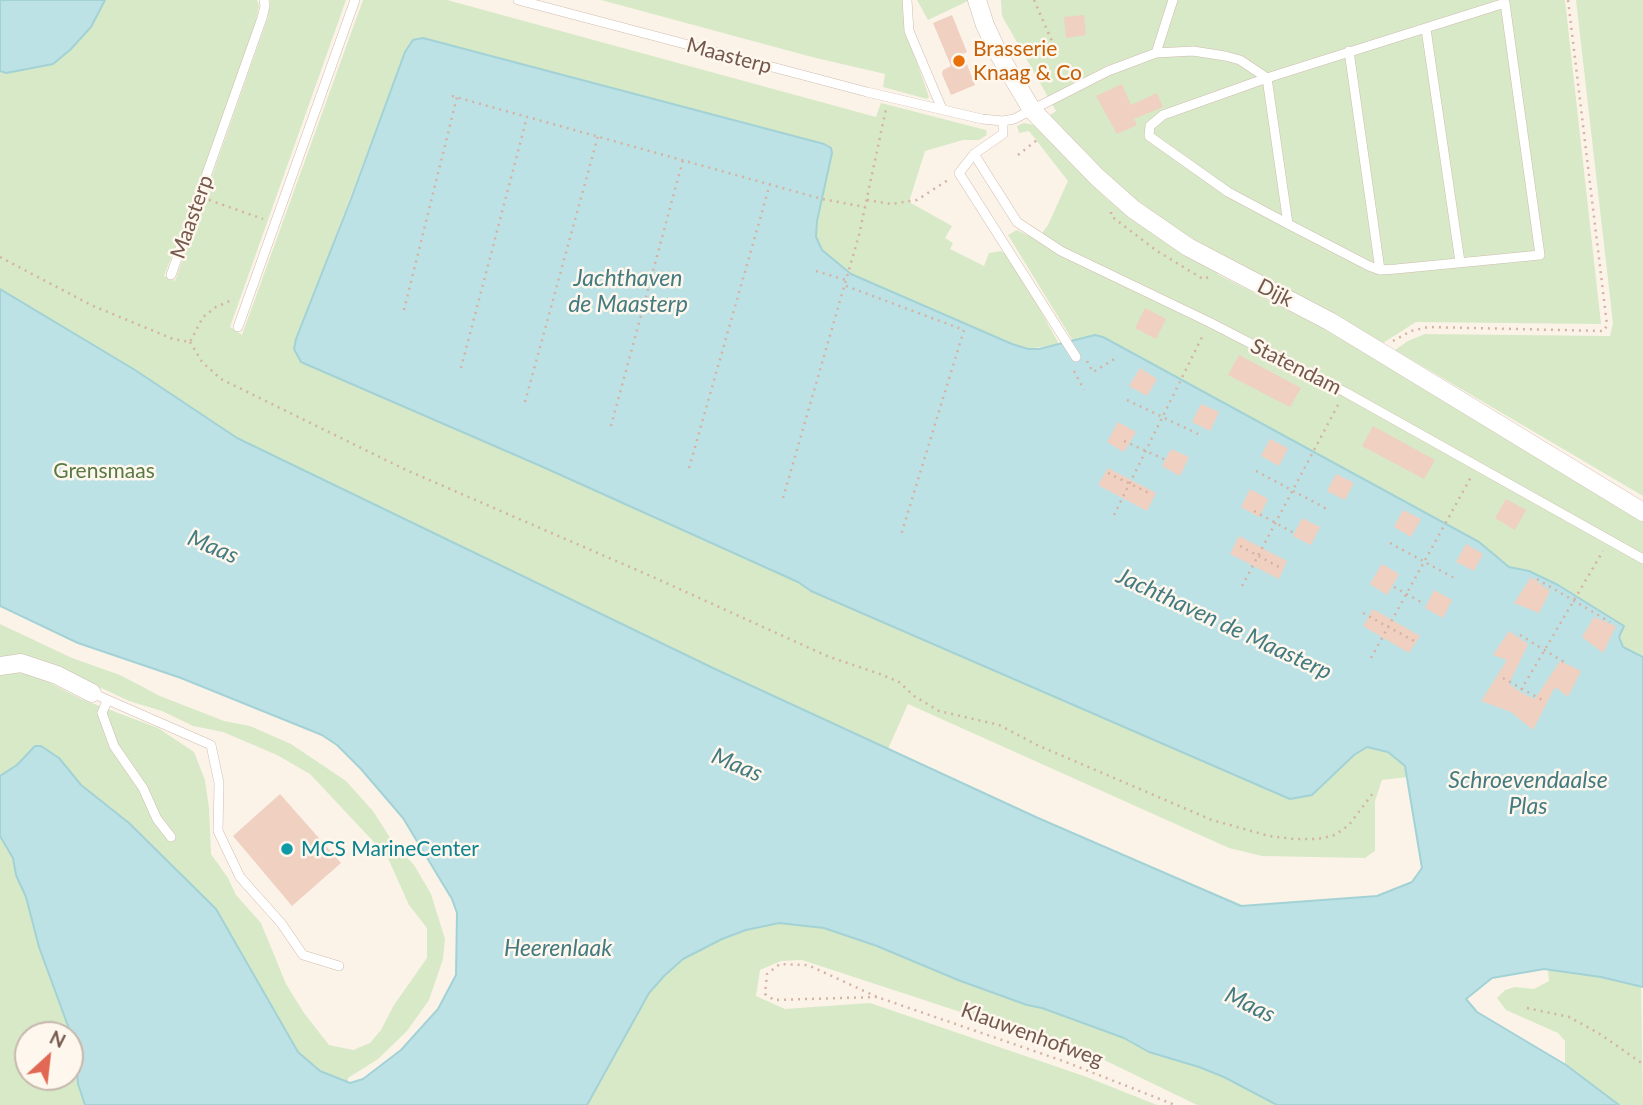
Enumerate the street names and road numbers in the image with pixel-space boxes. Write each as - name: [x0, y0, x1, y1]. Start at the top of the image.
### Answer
- street label: Maasterp: [684, 33, 774, 79]
- street label: Maasterp: [165, 172, 219, 262]
- street label: Dijk: [1253, 273, 1297, 313]
- street label: Statendam: [1246, 333, 1346, 401]
- street label: Klauwenhofweg: [958, 998, 1106, 1072]

